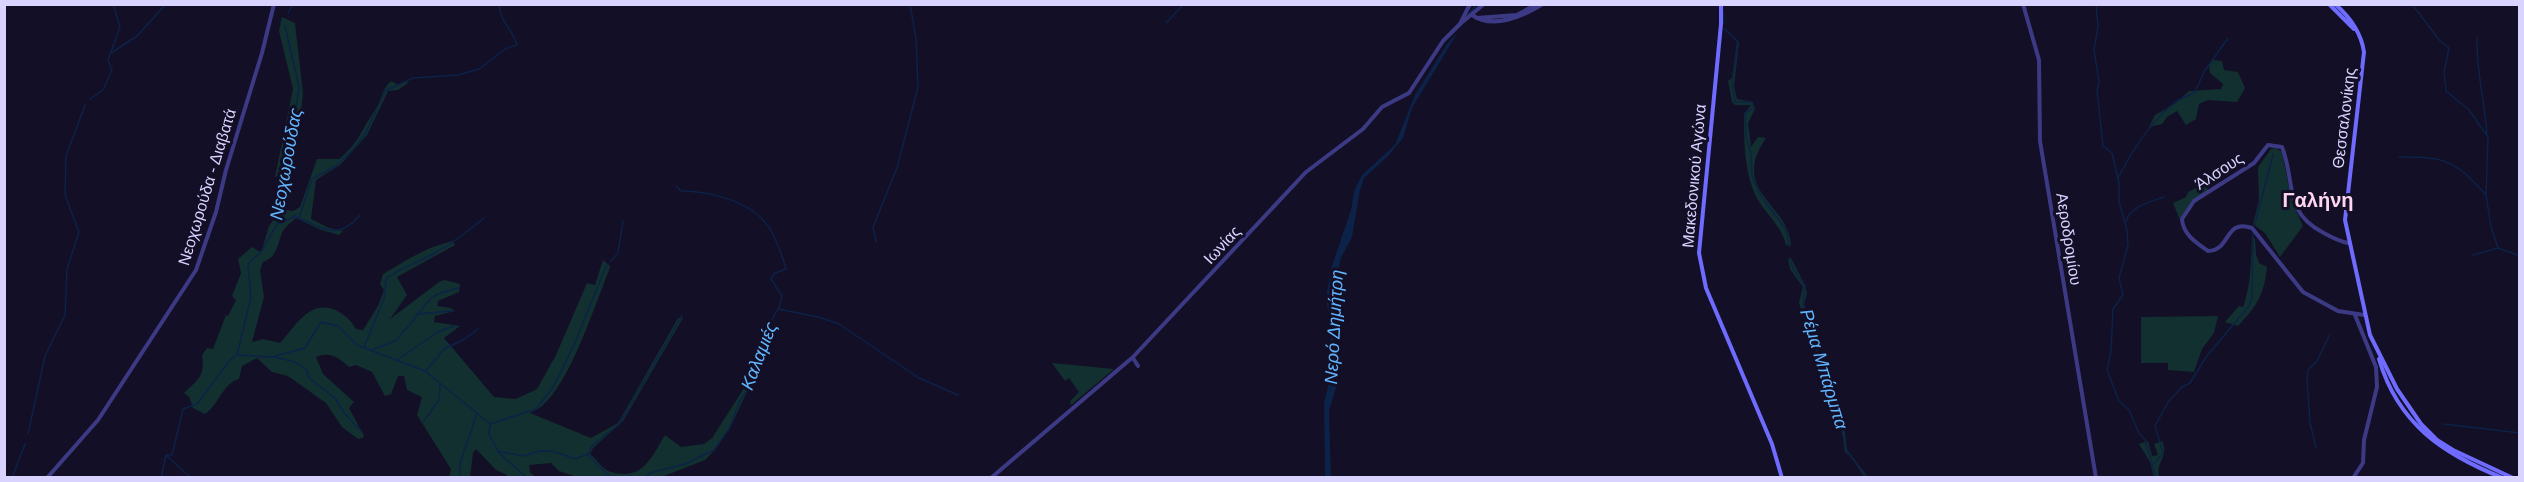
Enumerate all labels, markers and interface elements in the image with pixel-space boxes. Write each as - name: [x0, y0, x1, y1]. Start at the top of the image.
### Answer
- street label: Θεσσαλονίκης: [2329, 66, 2359, 169]
- street label: Μακεδονικού Αγώνα: [1679, 103, 1709, 249]
- water label: Νεοχωρούδας: [266, 106, 306, 221]
- street label: Νεοχωρούδα - Διαβατά: [175, 107, 239, 267]
- street label: Άλσους: [2192, 149, 2246, 193]
- district label: Γαλήνη: [2283, 189, 2354, 211]
- street label: Αεροδρομίου: [2053, 192, 2085, 286]
- street label: Ιωνίας: [1200, 222, 1244, 267]
- water label: Νερό Δημήτρη: [1321, 269, 1347, 385]
- water label: Ρέμα Μπάρμπα: [1796, 307, 1852, 432]
- water label: Καλαμιές: [737, 319, 781, 393]

